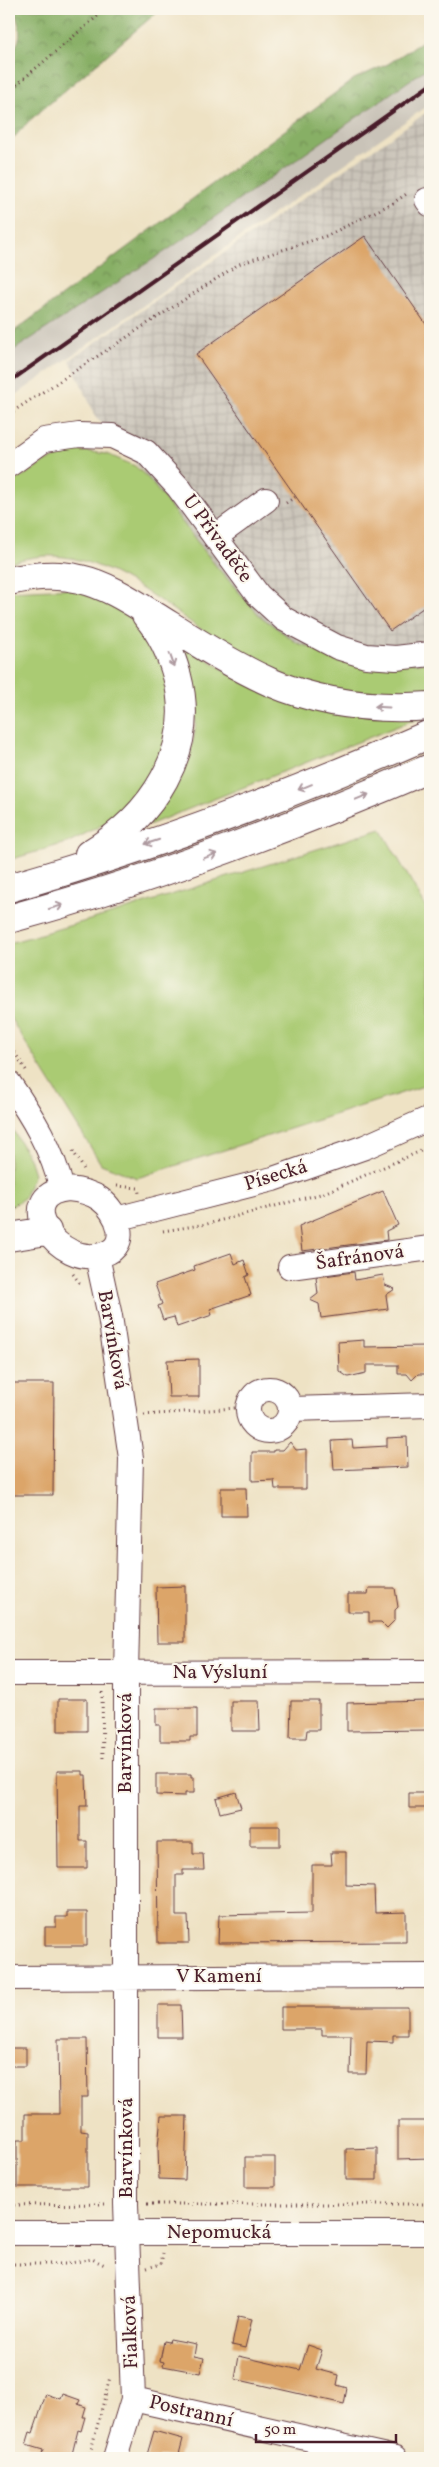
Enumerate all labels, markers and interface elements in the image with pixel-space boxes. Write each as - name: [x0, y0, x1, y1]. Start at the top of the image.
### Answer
- street label: U Přivaděče: [175, 489, 259, 589]
- one-way arrow: [168, 651, 177, 667]
- one-way arrow: [374, 702, 390, 711]
- one-way arrow: [297, 783, 313, 792]
- one-way arrow: [353, 792, 369, 801]
- one-way arrow: [144, 838, 160, 848]
- one-way arrow: [202, 850, 217, 860]
- one-way arrow: [47, 901, 63, 911]
- street label: Písecká: [241, 1153, 311, 1199]
- street label: Šafránová: [314, 1238, 406, 1278]
- street label: Barvínková: [89, 1288, 135, 1392]
- street label: Na Výsluní: [172, 1659, 268, 1687]
- street label: Barvínková: [112, 1693, 140, 1793]
- street label: V Kamení: [176, 1963, 262, 1991]
- street label: Barvínková: [113, 2098, 141, 2198]
- street label: Nepomucká: [167, 2219, 271, 2247]
- street label: Fialková: [116, 2294, 146, 2370]
- street label: Postranní: [146, 2389, 236, 2435]
- scale bar: [256, 2412, 396, 2444]
- text: 50 m: [264, 2420, 296, 2441]

